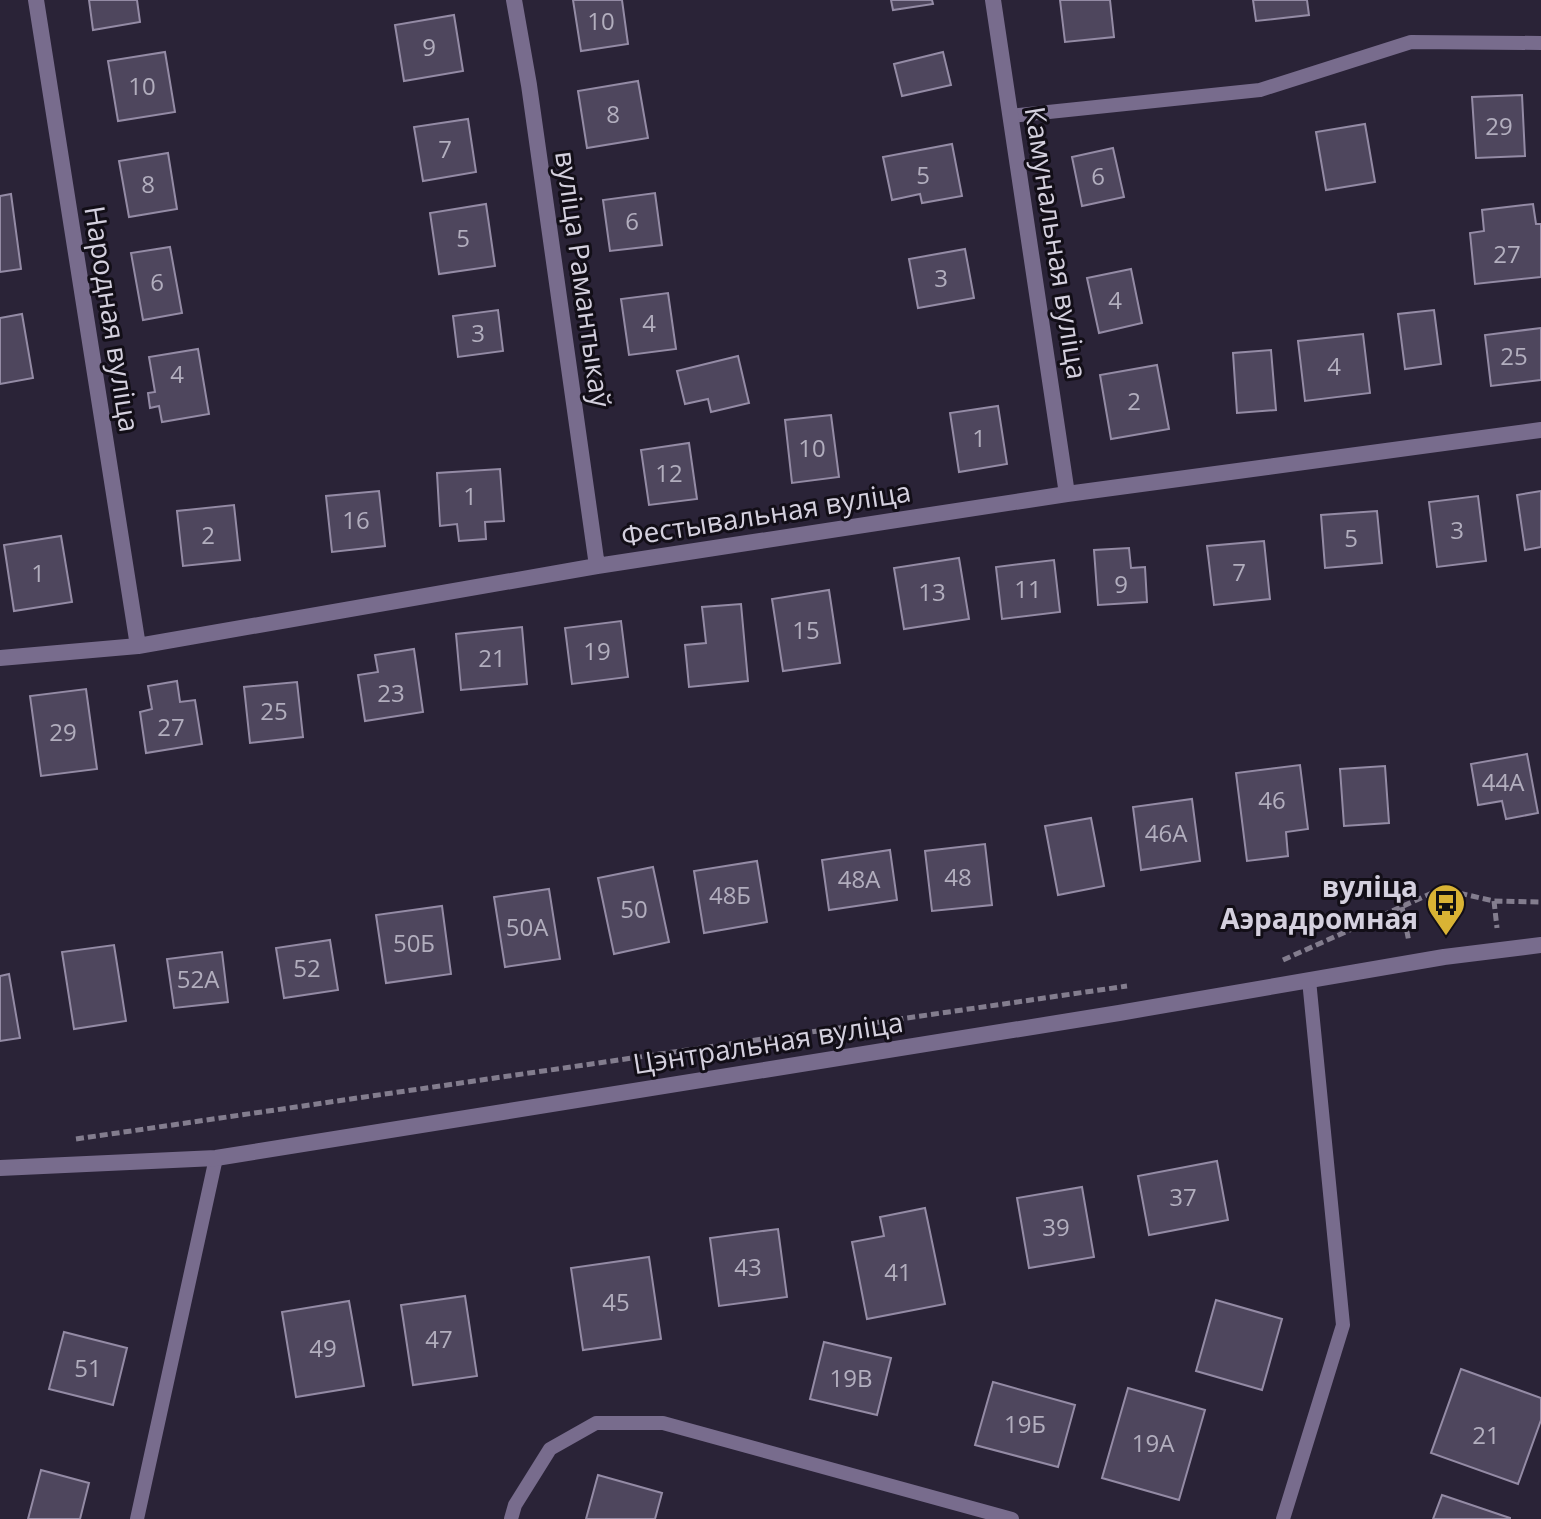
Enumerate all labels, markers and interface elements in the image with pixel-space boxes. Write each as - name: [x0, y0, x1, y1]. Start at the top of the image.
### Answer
- house number: 10: [587, 4, 615, 37]
- house number: 9: [422, 30, 436, 63]
- house number: 10: [128, 69, 156, 102]
- house number: 8: [606, 97, 620, 130]
- street label: Камунальная вуліца: [1017, 104, 1097, 382]
- house number: 29: [1485, 109, 1513, 142]
- house number: 7: [438, 132, 452, 165]
- street label: вуліца Рамантыкаў: [547, 148, 621, 410]
- house number: 5: [916, 158, 930, 191]
- house number: 6: [1091, 159, 1105, 192]
- house number: 8: [141, 167, 155, 200]
- street label: Народная вуліца: [76, 203, 150, 435]
- house number: 6: [625, 204, 639, 237]
- house number: 5: [456, 221, 470, 254]
- house number: 27: [1493, 237, 1521, 270]
- house number: 3: [934, 261, 948, 294]
- house number: 6: [150, 265, 164, 298]
- house number: 4: [1108, 283, 1122, 316]
- house number: 4: [642, 306, 656, 339]
- house number: 3: [471, 316, 485, 349]
- house number: 25: [1500, 339, 1528, 372]
- house number: 4: [1327, 349, 1341, 382]
- house number: 4: [170, 357, 184, 390]
- house number: 2: [1127, 384, 1141, 417]
- house number: 1: [972, 421, 986, 454]
- house number: 10: [798, 431, 826, 464]
- house number: 12: [655, 456, 683, 489]
- street label: Фестывальная вуліца: [618, 471, 913, 555]
- house number: 1: [463, 479, 477, 512]
- house number: 16: [342, 503, 370, 536]
- house number: 3: [1450, 513, 1464, 546]
- house number: 2: [201, 518, 215, 551]
- house number: 5: [1344, 521, 1358, 554]
- house number: 7: [1232, 555, 1246, 588]
- house number: 1: [31, 556, 45, 589]
- house number: 9: [1114, 567, 1128, 600]
- house number: 11: [1014, 572, 1042, 605]
- house number: 13: [918, 575, 946, 608]
- house number: 15: [792, 613, 820, 646]
- house number: 19: [583, 634, 611, 667]
- house number: 21: [478, 641, 506, 674]
- house number: 23: [377, 676, 405, 709]
- house number: 25: [260, 694, 288, 727]
- house number: 27: [157, 710, 185, 743]
- house number: 29: [49, 715, 77, 748]
- house number: 44А: [1482, 765, 1525, 798]
- house number: 46: [1258, 783, 1286, 816]
- house number: 46А: [1145, 816, 1188, 849]
- house number: 48: [944, 860, 972, 893]
- house number: 48А: [838, 862, 881, 895]
- place label: вуліца Аэрадромная: [1220, 867, 1418, 937]
- house number: 48Б: [709, 878, 751, 911]
- bus stop icon: вуліца Аэрадромная: [1425, 882, 1467, 937]
- house number: 50: [620, 892, 648, 925]
- house number: 50А: [506, 910, 549, 943]
- house number: 50Б: [393, 926, 435, 959]
- house number: 52: [293, 951, 321, 984]
- house number: 52А: [177, 962, 220, 995]
- street label: Цэнтральная вуліца: [630, 1002, 906, 1082]
- house number: 37: [1169, 1180, 1197, 1213]
- house number: 39: [1042, 1210, 1070, 1243]
- house number: 43: [734, 1250, 762, 1283]
- house number: 41: [884, 1255, 912, 1288]
- house number: 45: [602, 1285, 630, 1318]
- house number: 47: [425, 1322, 453, 1355]
- house number: 49: [309, 1331, 337, 1364]
- house number: 51: [74, 1351, 102, 1384]
- house number: 19В: [830, 1361, 872, 1394]
- house number: 19Б: [1004, 1407, 1046, 1440]
- house number: 21: [1472, 1418, 1500, 1451]
- house number: 19А: [1132, 1426, 1175, 1459]

